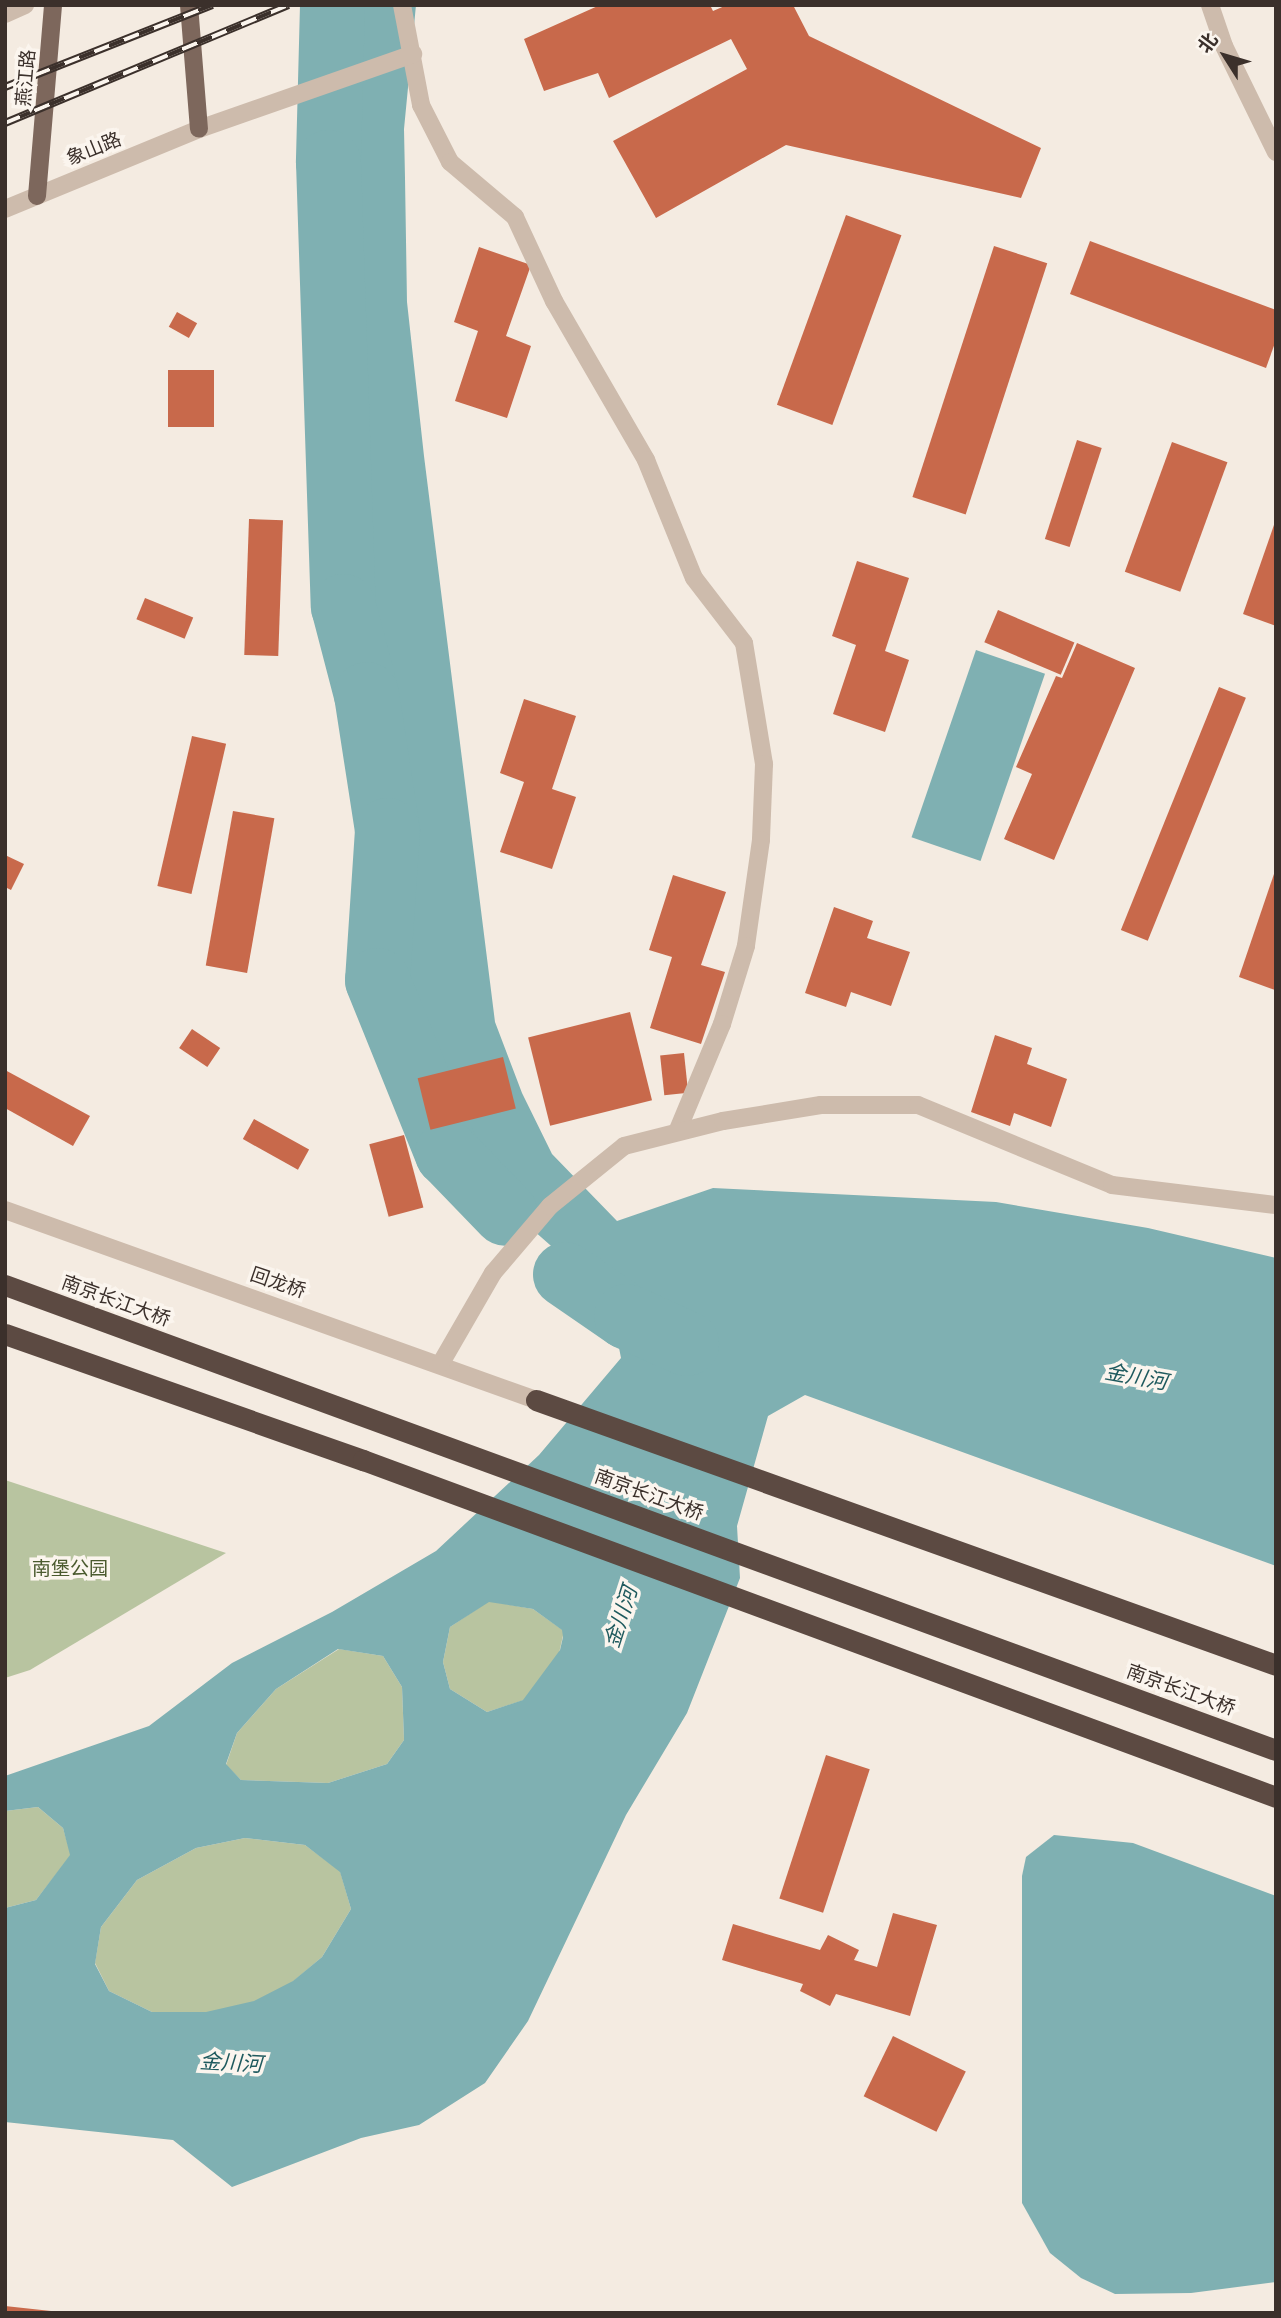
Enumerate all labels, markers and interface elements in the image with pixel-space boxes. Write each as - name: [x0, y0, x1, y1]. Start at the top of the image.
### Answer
- north arrow: [1190, 21, 1260, 91]
- text: 北: [1193, 29, 1223, 58]
- street label: 燕江路: [12, 49, 40, 107]
- street label: 象山路: [63, 128, 125, 170]
- street label: 回龙桥: [247, 1263, 309, 1303]
- street label: 南京长江大桥: [59, 1271, 173, 1331]
- water label: 金川河: [1103, 1359, 1169, 1395]
- street label: 南京长江大桥: [592, 1465, 706, 1525]
- park label: 南堡公园: [32, 1558, 108, 1580]
- water label: 金川河: [599, 1583, 643, 1651]
- street label: 南京长江大桥: [1124, 1660, 1238, 1720]
- water label: 金川河: [199, 2049, 263, 2077]

